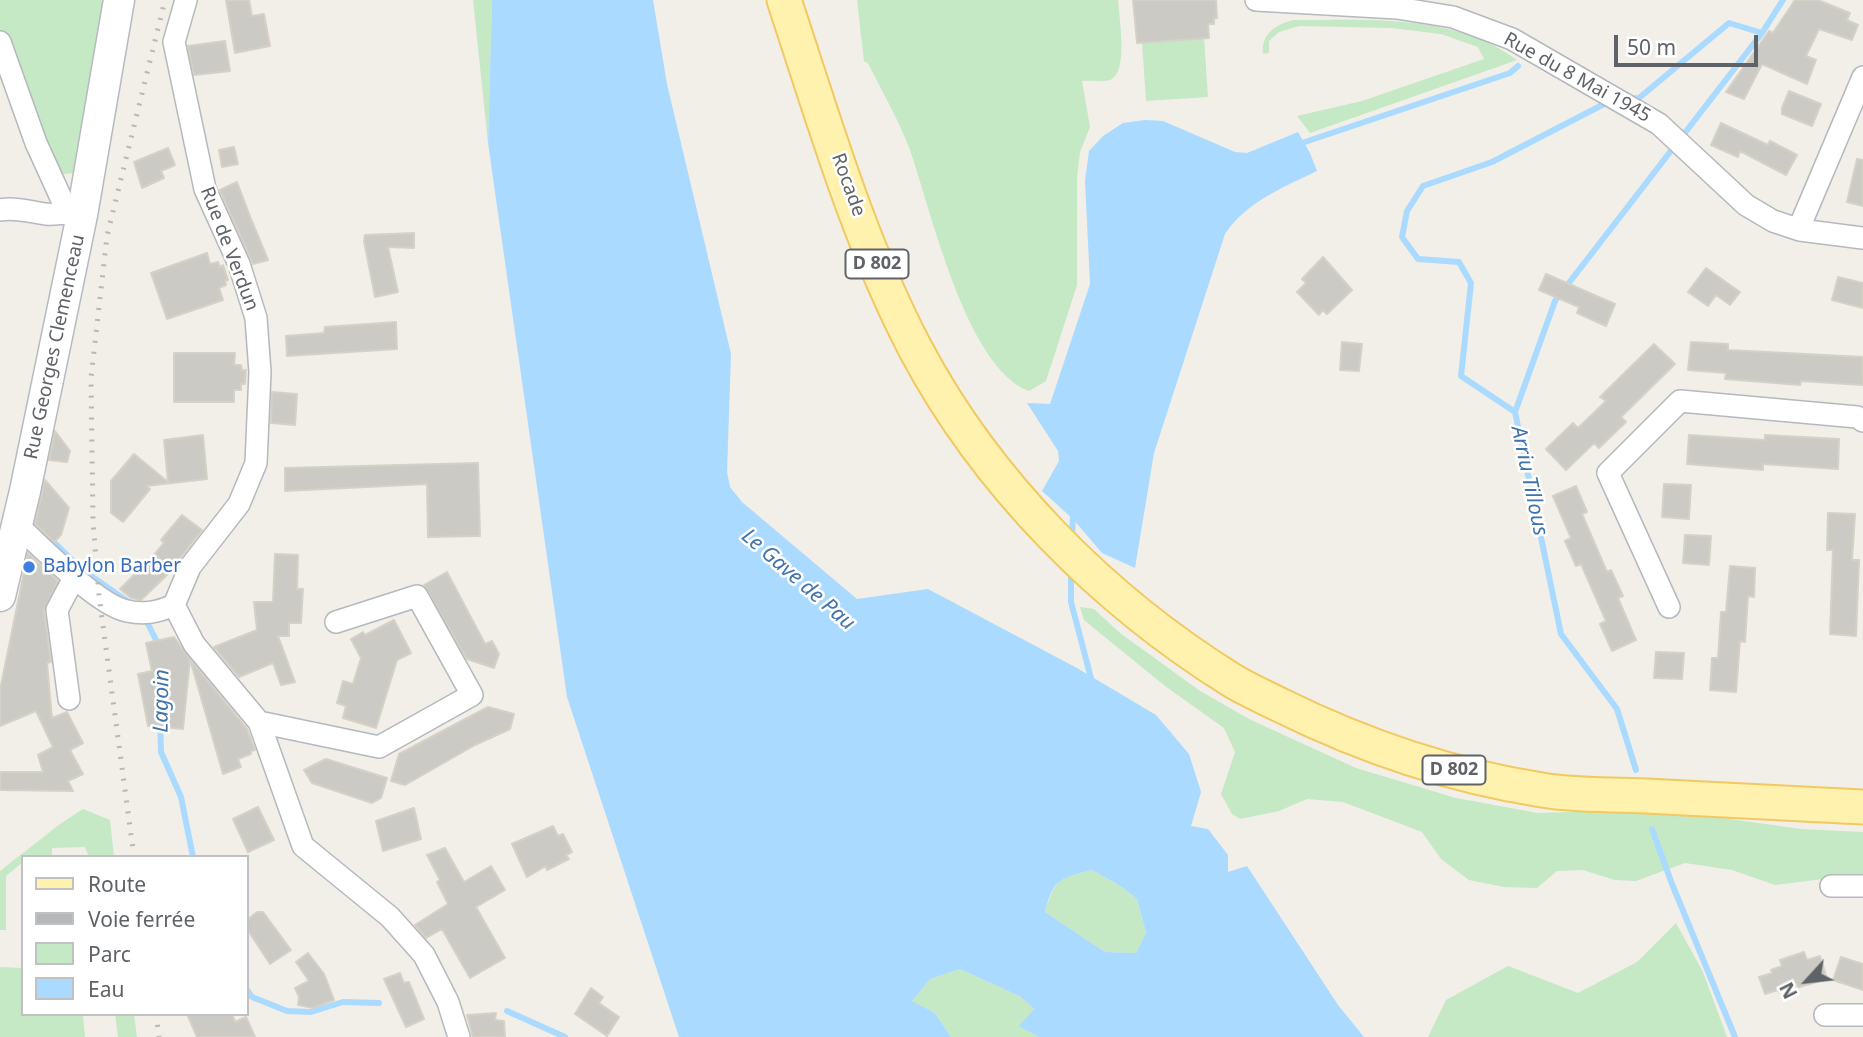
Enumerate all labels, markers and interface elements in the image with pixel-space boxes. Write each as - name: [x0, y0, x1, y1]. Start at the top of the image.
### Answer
- scale bar: [1618, 21, 1762, 65]
- street label: Rue du 8 Mai 1945: [1499, 28, 1655, 128]
- text: 50 m: [1627, 33, 1676, 61]
- street label: Rocade: [826, 150, 870, 220]
- street label: Rue de Verdun: [195, 184, 263, 314]
- street label: Rue Georges Clemenceau: [20, 232, 90, 462]
- road number: D 802: [846, 250, 908, 278]
- water label: Arriu Tillous: [1505, 424, 1553, 538]
- water label: Le Gave de Pau: [736, 524, 860, 636]
- place label: Babylon Barber: [43, 556, 181, 578]
- marker: Babylon Barber: [21, 559, 37, 575]
- water label: Lagoin: [149, 669, 175, 733]
- road number: D 802: [1422, 756, 1486, 784]
- legend: [21, 855, 248, 1016]
- text: Route: [88, 870, 146, 898]
- text: Voie ferrée: [88, 905, 195, 933]
- text: Parc: [88, 940, 131, 968]
- north arrow: [1772, 946, 1842, 1016]
- text: Eau: [88, 975, 124, 1003]
- text: N: [1773, 978, 1803, 1003]

